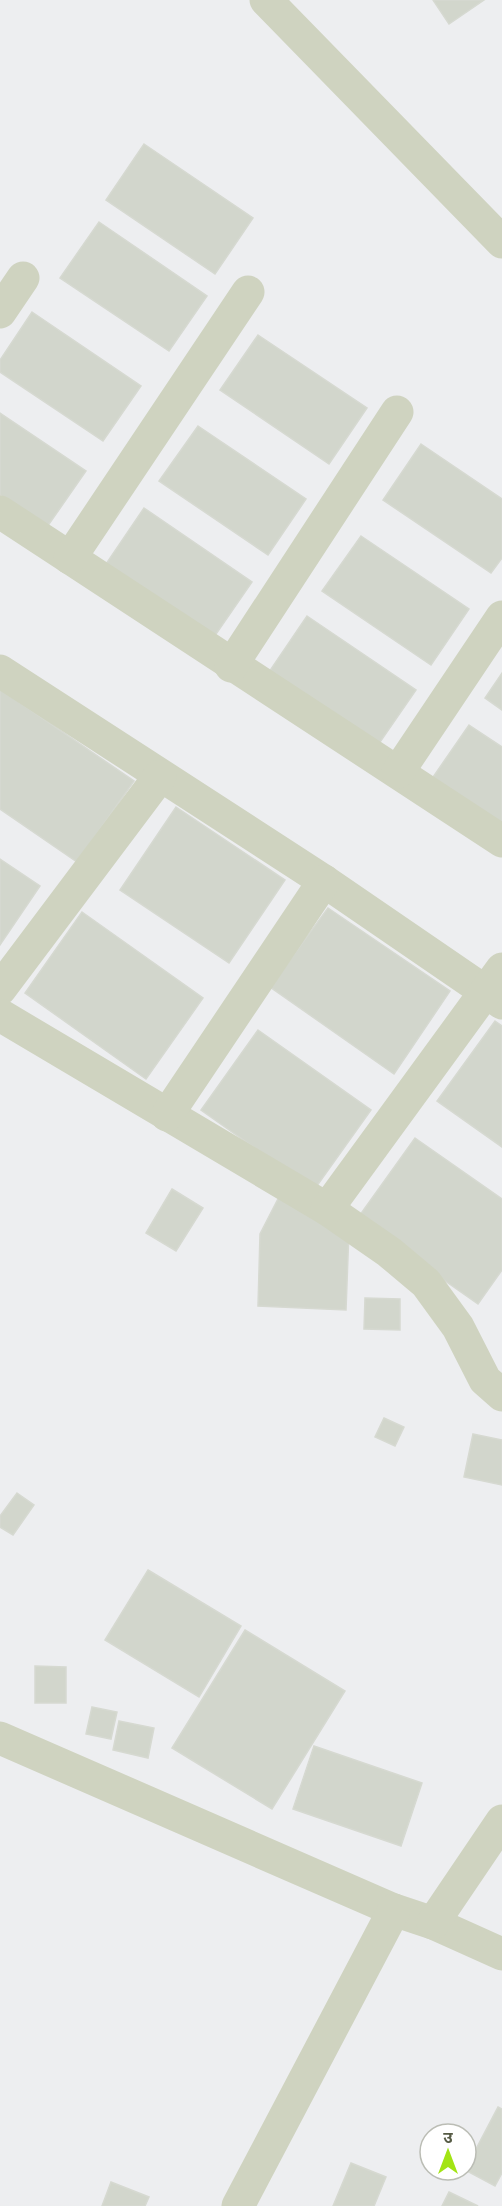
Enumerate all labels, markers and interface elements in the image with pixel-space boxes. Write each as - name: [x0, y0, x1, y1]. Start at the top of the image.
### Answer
- north arrow: [418, 2122, 478, 2182]
- text: उ: [443, 2128, 453, 2147]

